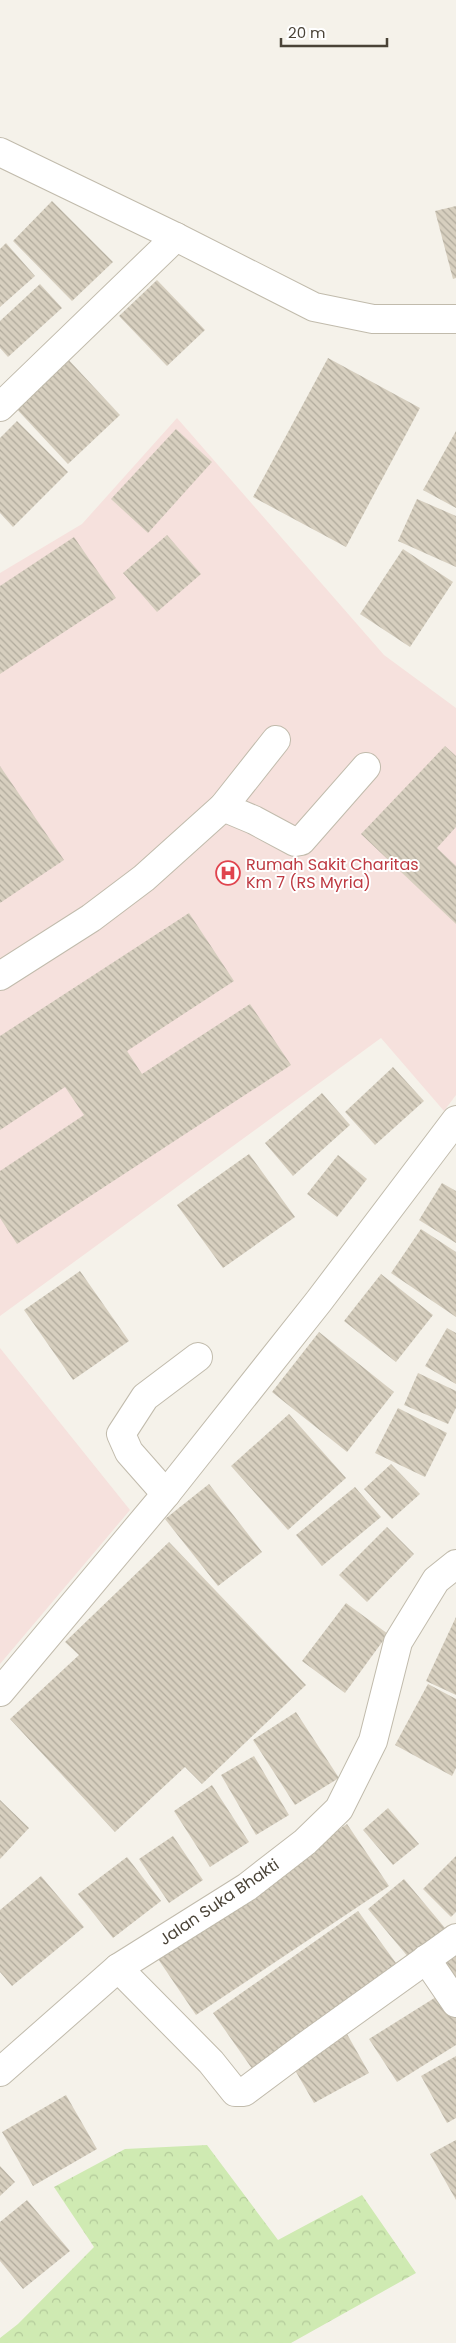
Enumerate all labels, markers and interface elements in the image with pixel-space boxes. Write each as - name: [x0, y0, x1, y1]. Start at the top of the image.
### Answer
- scale bar: [281, 15, 387, 47]
- text: 20 m: [288, 22, 326, 43]
- place label: Rumah Sakit Charitas Km 7 (RS Myria): [246, 853, 419, 894]
- hospital icon: Rumah Sakit Charitas Km 7 (RS Myria): [215, 860, 241, 886]
- street label: Jalan Suka Bhakti: [154, 1853, 284, 1951]

